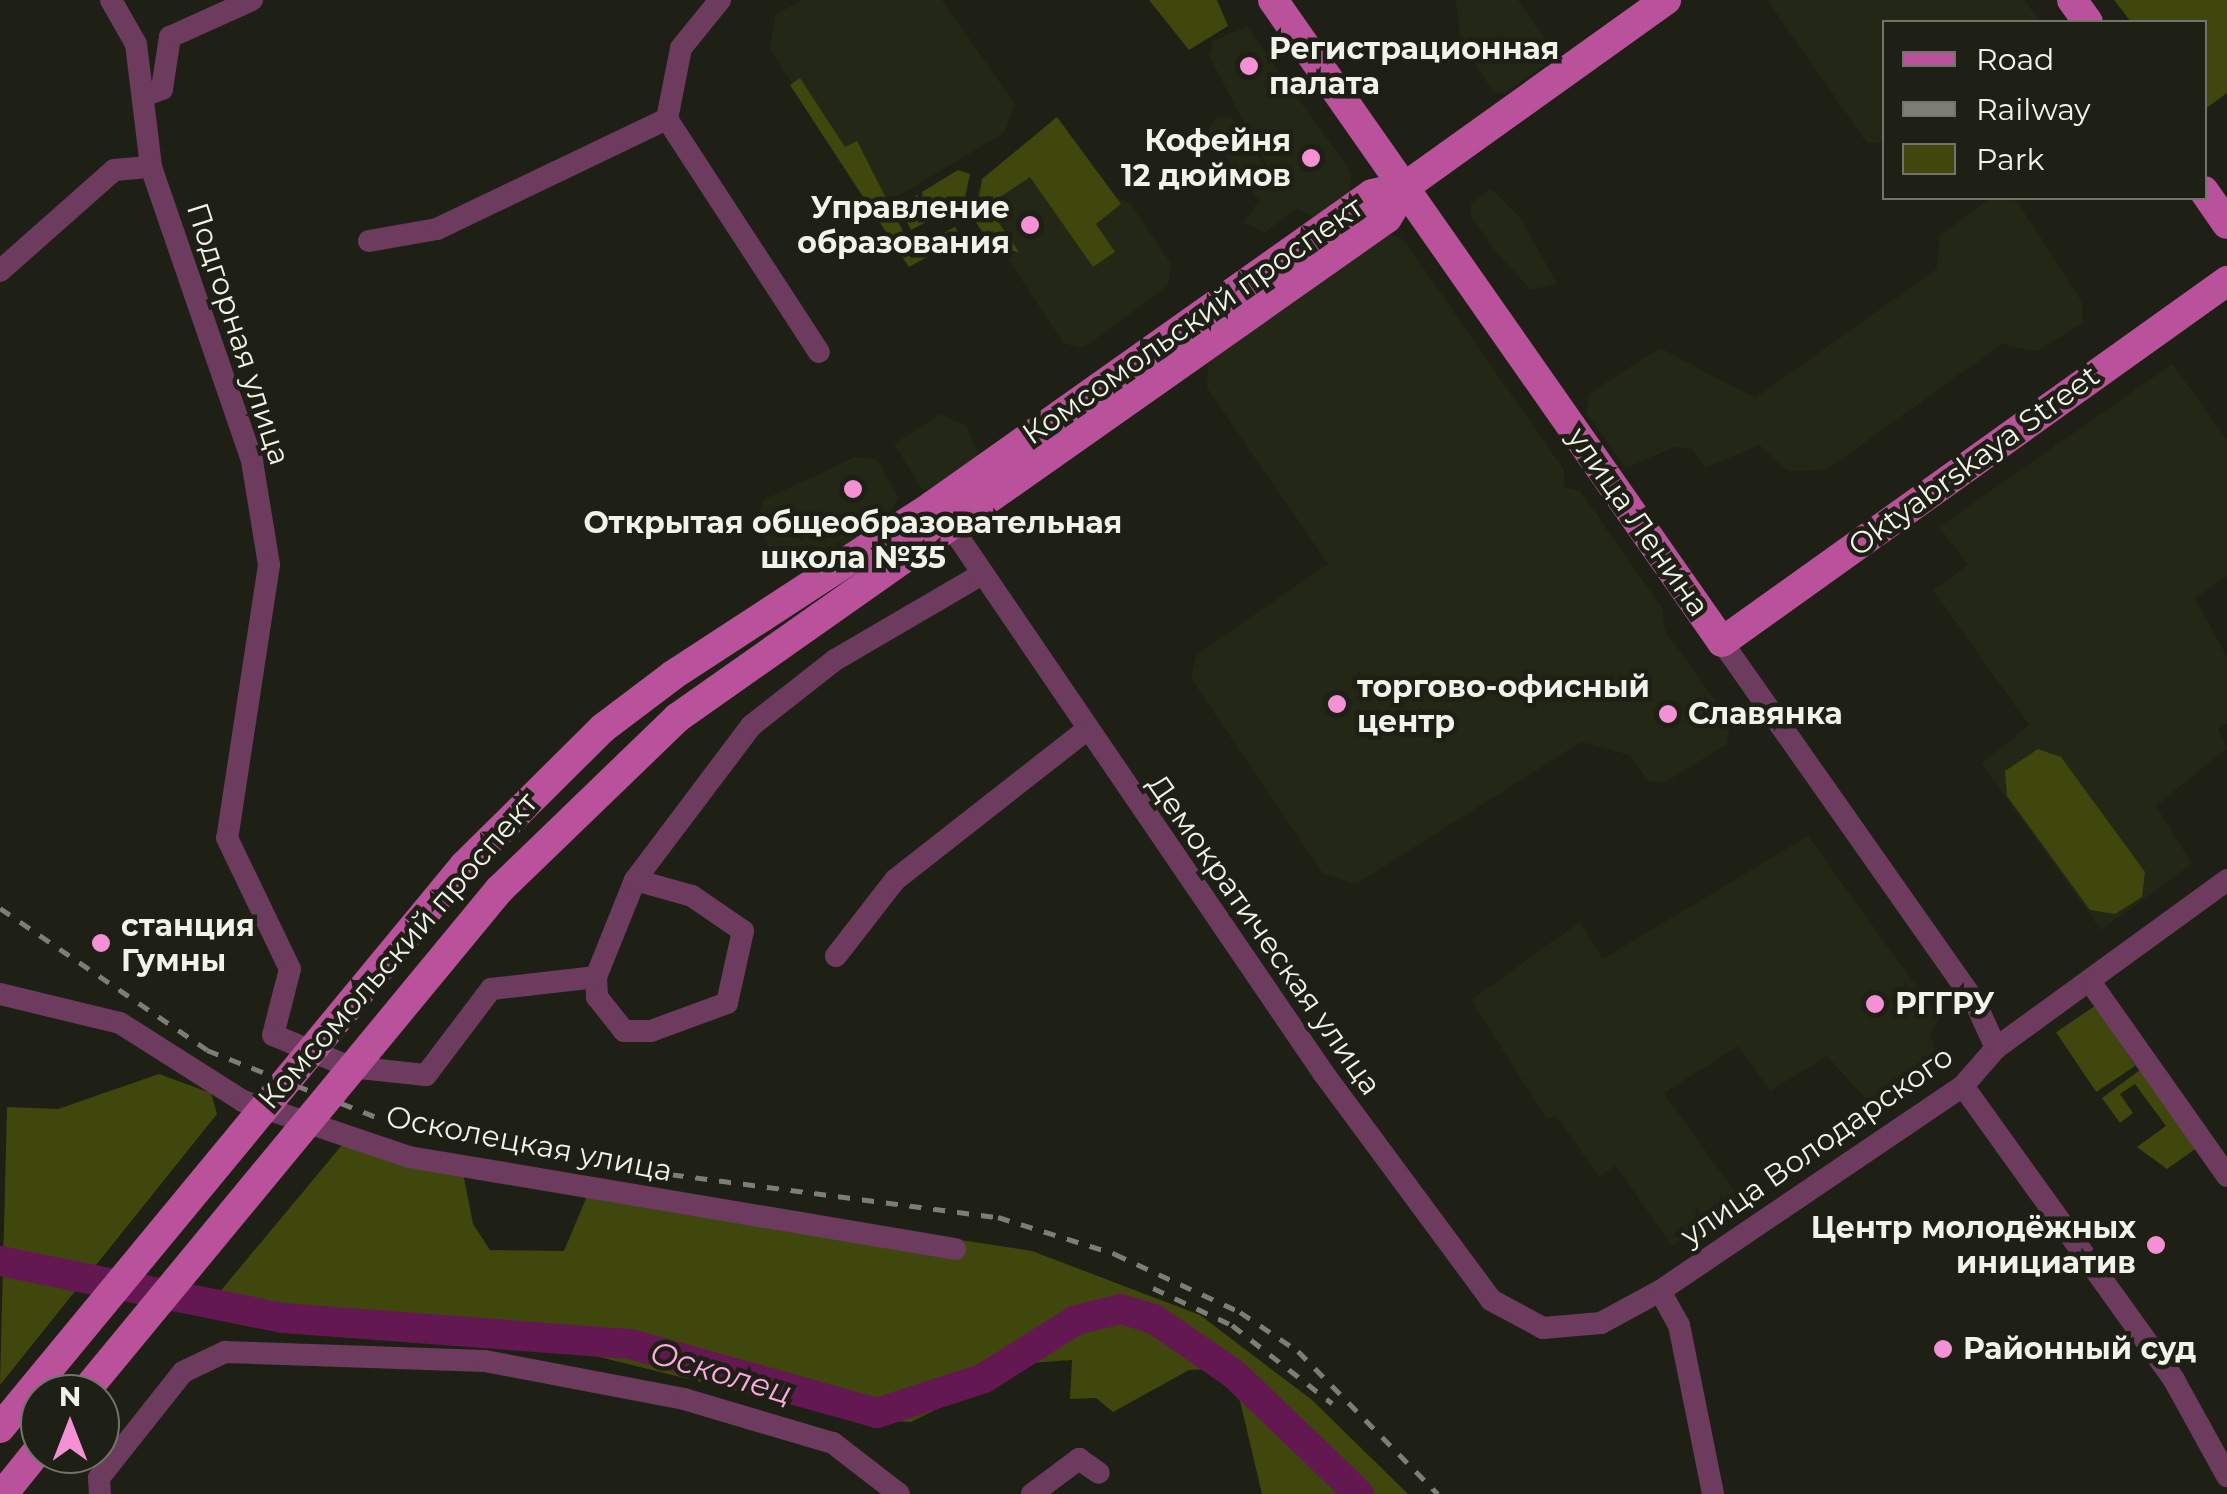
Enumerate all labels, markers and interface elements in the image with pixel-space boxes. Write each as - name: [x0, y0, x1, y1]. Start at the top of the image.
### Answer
- legend: [1882, 20, 2207, 200]
- place label: Регистрационная палата: [1269, 31, 1559, 102]
- text: Road: [1976, 41, 2054, 78]
- marker: Регистрационная палата: [1238, 55, 1260, 77]
- text: Railway: [1976, 91, 2091, 128]
- place label: Кофейня 12 дюймов: [1121, 123, 1291, 194]
- text: Park: [1976, 141, 2045, 178]
- marker: Кофейня 12 дюймов: [1300, 147, 1322, 169]
- street label: Комсомольский проспект: [1016, 189, 1370, 453]
- place label: Управление образования: [797, 190, 1010, 260]
- street label: Подгорная улица: [179, 198, 297, 470]
- marker: Управление образования: [1019, 214, 1041, 236]
- street label: Oktyabrskaya Street: [1842, 358, 2106, 564]
- street label: улица Ленина: [1560, 421, 1716, 623]
- marker: Открытая общеобразовательная школа №35: [842, 478, 864, 500]
- place label: Открытая общеобразовательная школа №35: [584, 505, 1122, 576]
- place label: торгово-офисный центр: [1357, 669, 1650, 740]
- marker: торгово-офисный центр: [1326, 693, 1348, 715]
- place label: Славянка: [1688, 696, 1843, 732]
- marker: Славянка: [1657, 703, 1679, 725]
- street label: Демократическая улица: [1140, 768, 1388, 1102]
- street label: Комсомольский проспект: [251, 785, 545, 1117]
- place label: станция Гумны: [121, 908, 255, 978]
- marker: станция Гумны: [90, 932, 112, 954]
- place label: РГГРУ: [1895, 986, 1995, 1022]
- marker: РГГРУ: [1864, 993, 1886, 1015]
- street label: улица Володарского: [1674, 1038, 1960, 1254]
- street label: Осколецкая улица: [383, 1099, 675, 1189]
- place label: Центр молодёжных инициатив: [1811, 1210, 2136, 1280]
- marker: Центр молодёжных инициатив: [2145, 1234, 2167, 1256]
- place label: Районный суд: [1963, 1331, 2196, 1367]
- water label: Осколец: [645, 1333, 797, 1413]
- marker: Районный суд: [1932, 1338, 1954, 1360]
- north arrow: [20, 1374, 120, 1474]
- text: N: [59, 1379, 81, 1413]

